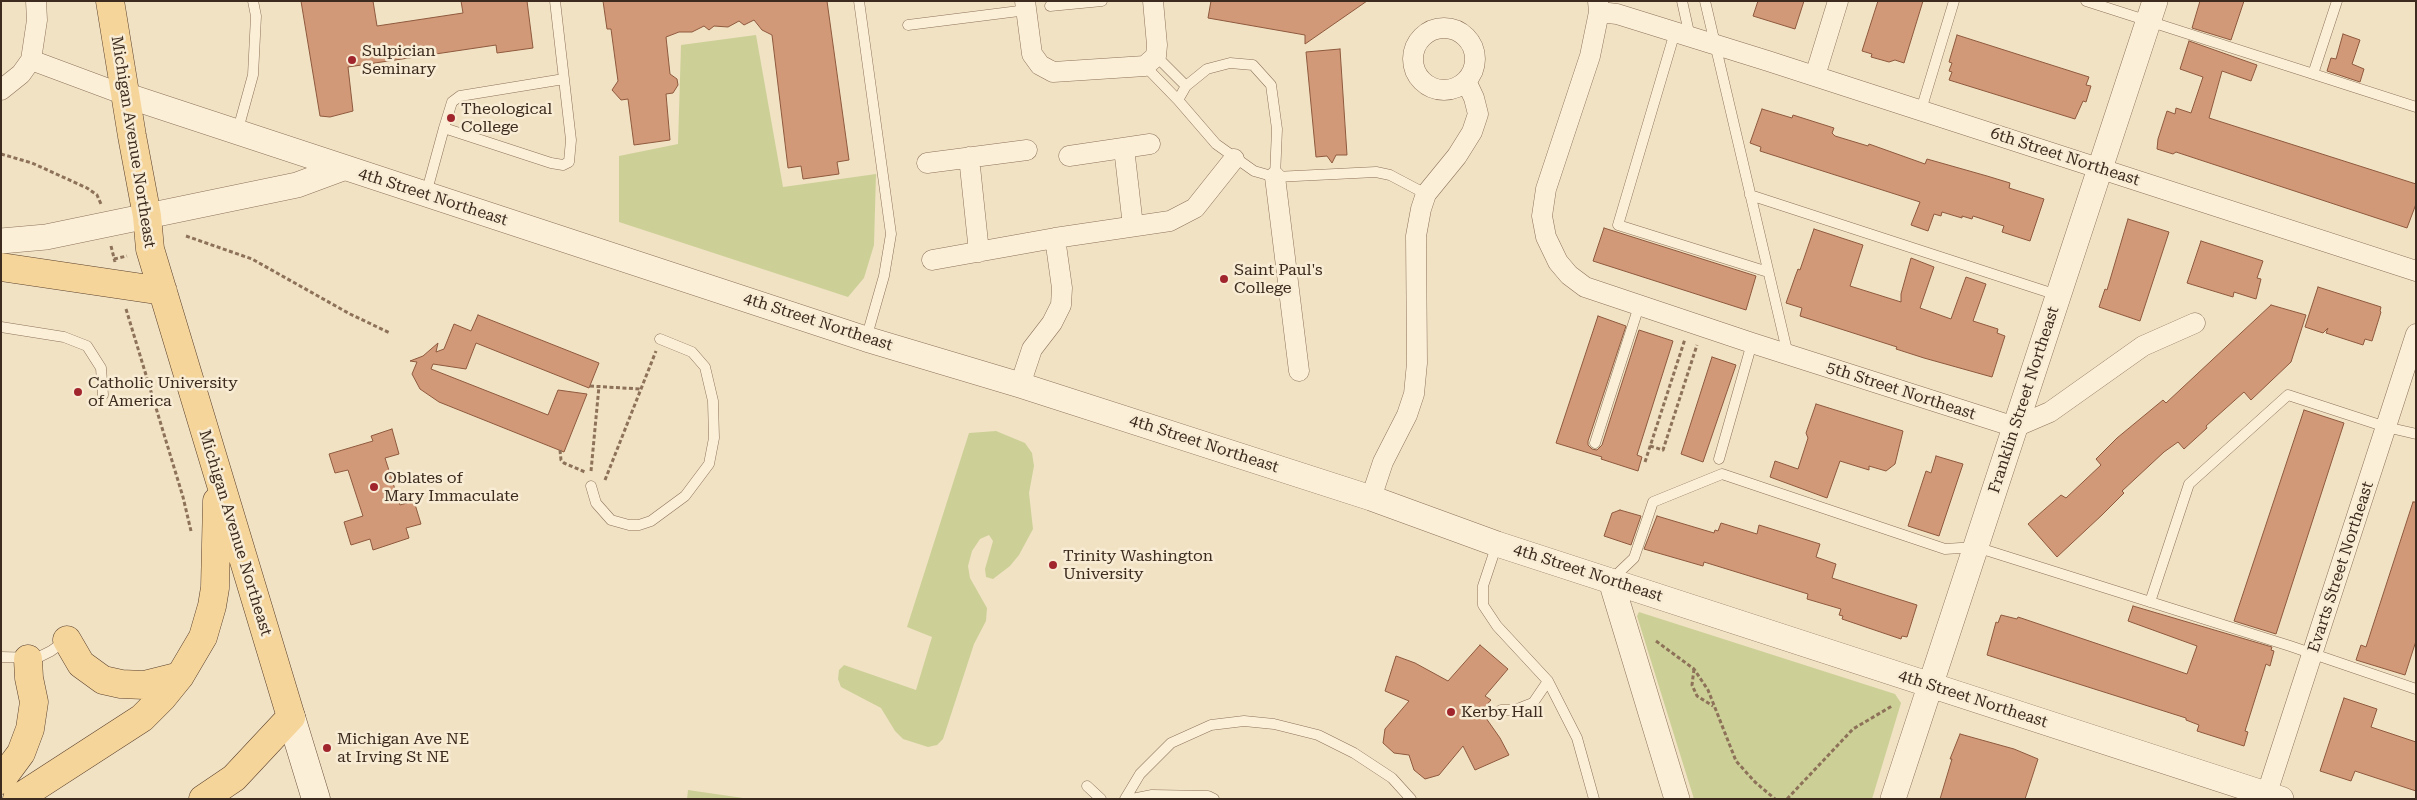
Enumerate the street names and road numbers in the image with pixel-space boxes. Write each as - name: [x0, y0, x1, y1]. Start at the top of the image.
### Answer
- street label: Michigan Avenue Northeast: [107, 35, 159, 249]
- street label: 6th Street Northeast: [1988, 124, 2142, 190]
- street label: 4th Street Northeast: [356, 164, 510, 230]
- street label: 4th Street Northeast: [741, 289, 895, 355]
- street label: Franklin Street Northeast: [1985, 304, 2063, 496]
- street label: 5th Street Northeast: [1824, 358, 1978, 424]
- street label: 4th Street Northeast: [1127, 411, 1281, 477]
- street label: Michigan Avenue Northeast: [194, 428, 276, 638]
- street label: Evarts Street Northeast: [2304, 479, 2378, 655]
- street label: 4th Street Northeast: [1511, 540, 1665, 606]
- street label: 4th Street Northeast: [1896, 666, 2050, 732]

